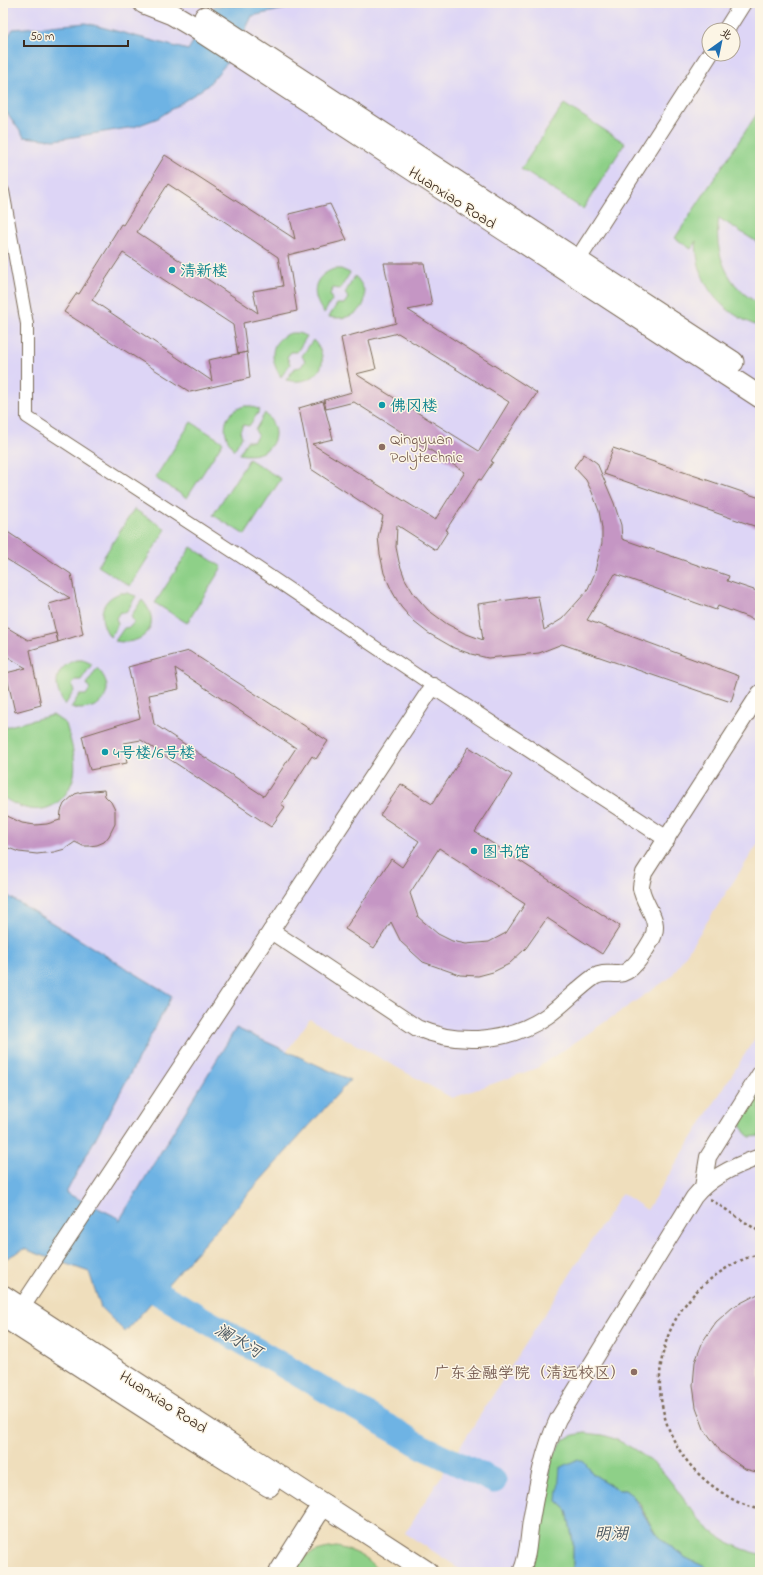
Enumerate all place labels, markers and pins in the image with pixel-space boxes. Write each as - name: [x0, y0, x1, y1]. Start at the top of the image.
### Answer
- place label: 清新楼: [180, 260, 228, 284]
- marker: 清新楼: [167, 265, 177, 275]
- place label: 佛冈楼: [390, 395, 438, 419]
- marker: 佛冈楼: [377, 400, 387, 410]
- place label: Qingyuan Polytechnic: [390, 428, 464, 470]
- marker: Qingyuan Polytechnic: [377, 442, 387, 452]
- place label: 4号楼/6号楼: [113, 742, 196, 766]
- marker: 4号楼/6号楼: [100, 747, 110, 757]
- place label: 图书馆: [482, 841, 530, 865]
- marker: 图书馆: [469, 846, 479, 856]
- place label: 广东金融学院（清远校区）: [434, 1362, 626, 1386]
- marker: 广东金融学院（清远校区）: [629, 1367, 639, 1377]

